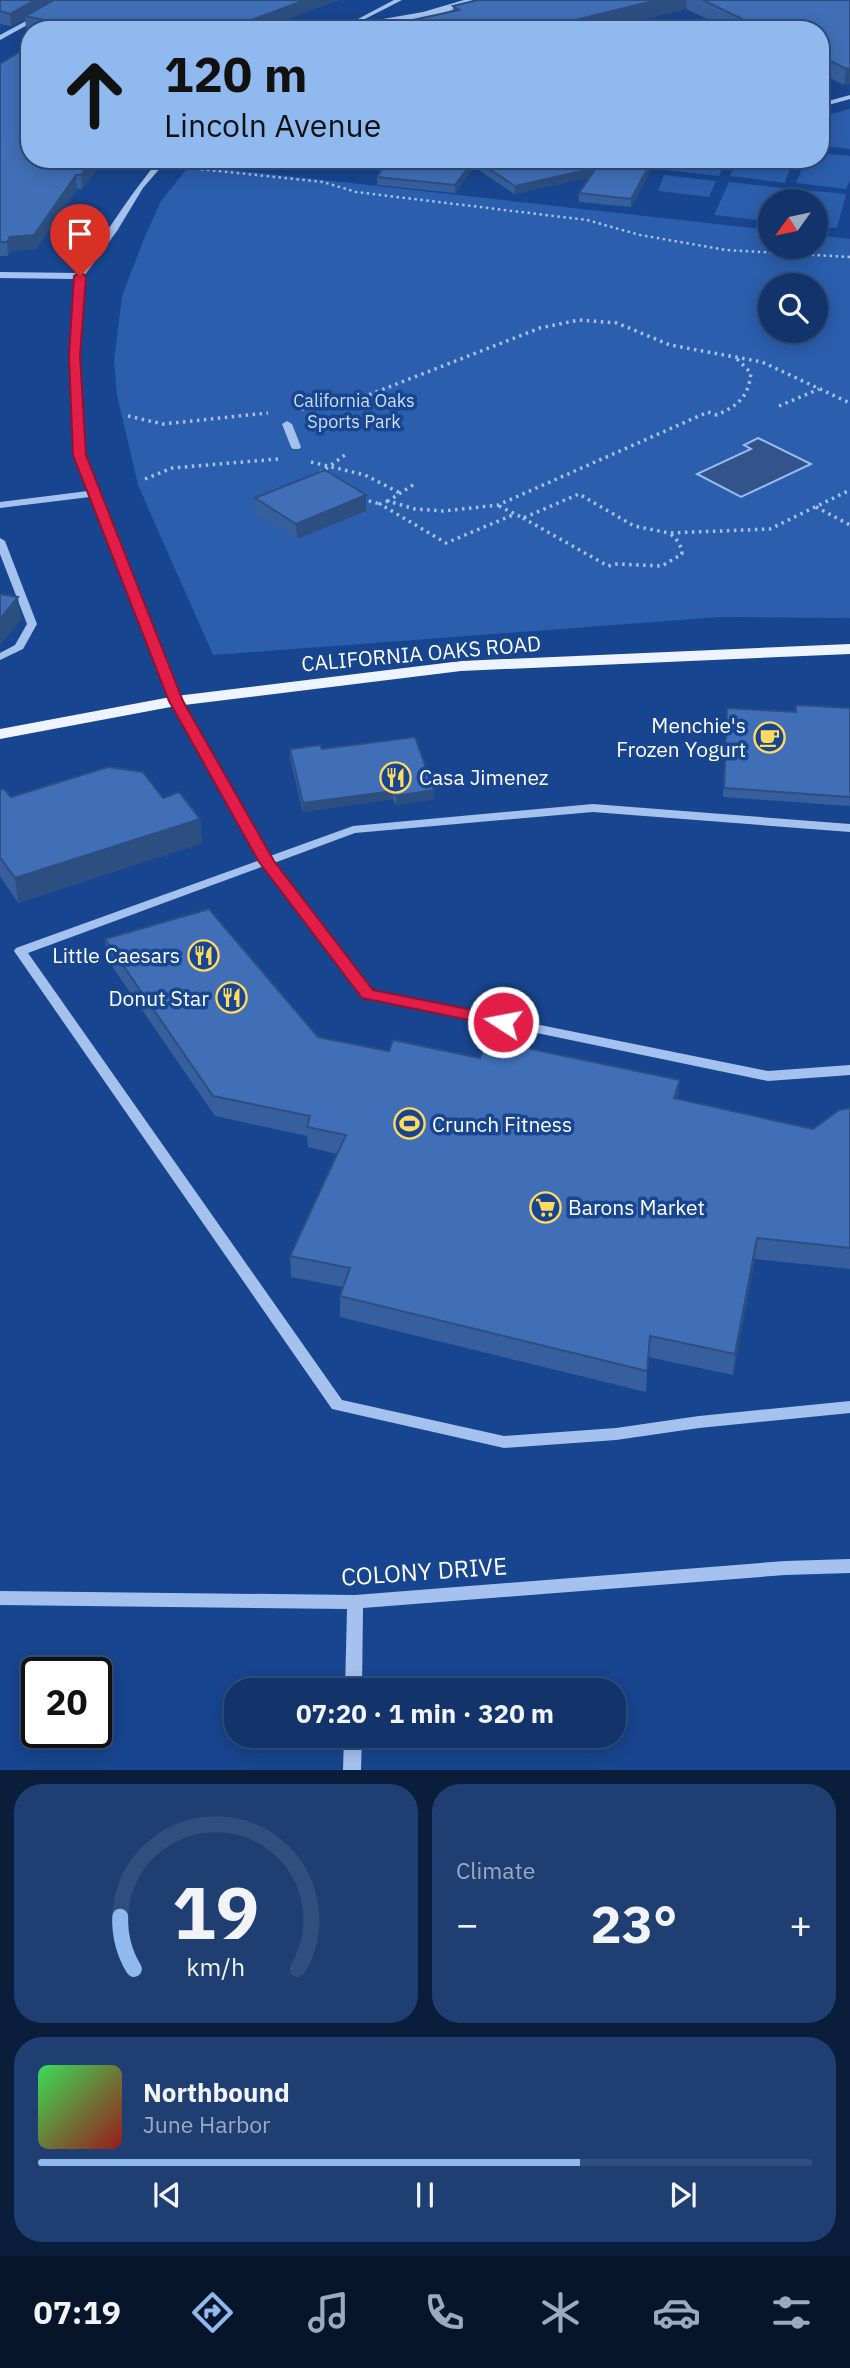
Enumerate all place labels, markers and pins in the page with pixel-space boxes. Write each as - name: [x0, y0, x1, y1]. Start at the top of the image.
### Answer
- pin: [50, 204, 110, 276]
- place label: Menchie's Frozen Yogurt: [616, 711, 746, 763]
- cafe icon: Menchie's Frozen Yogurt: [752, 720, 786, 754]
- restaurant icon: Casa Jimenez: [379, 760, 413, 794]
- place label: Casa Jimenez: [419, 763, 549, 791]
- restaurant icon: Little Caesars: [186, 938, 220, 972]
- place label: Little Caesars: [52, 941, 180, 969]
- restaurant icon: Donut Star: [215, 981, 249, 1015]
- place label: Donut Star: [108, 984, 209, 1012]
- sports icon: Crunch Fitness: [392, 1107, 426, 1141]
- place label: Crunch Fitness: [432, 1110, 572, 1138]
- supermarket icon: Barons Market: [528, 1190, 562, 1224]
- place label: Barons Market: [568, 1193, 705, 1221]

